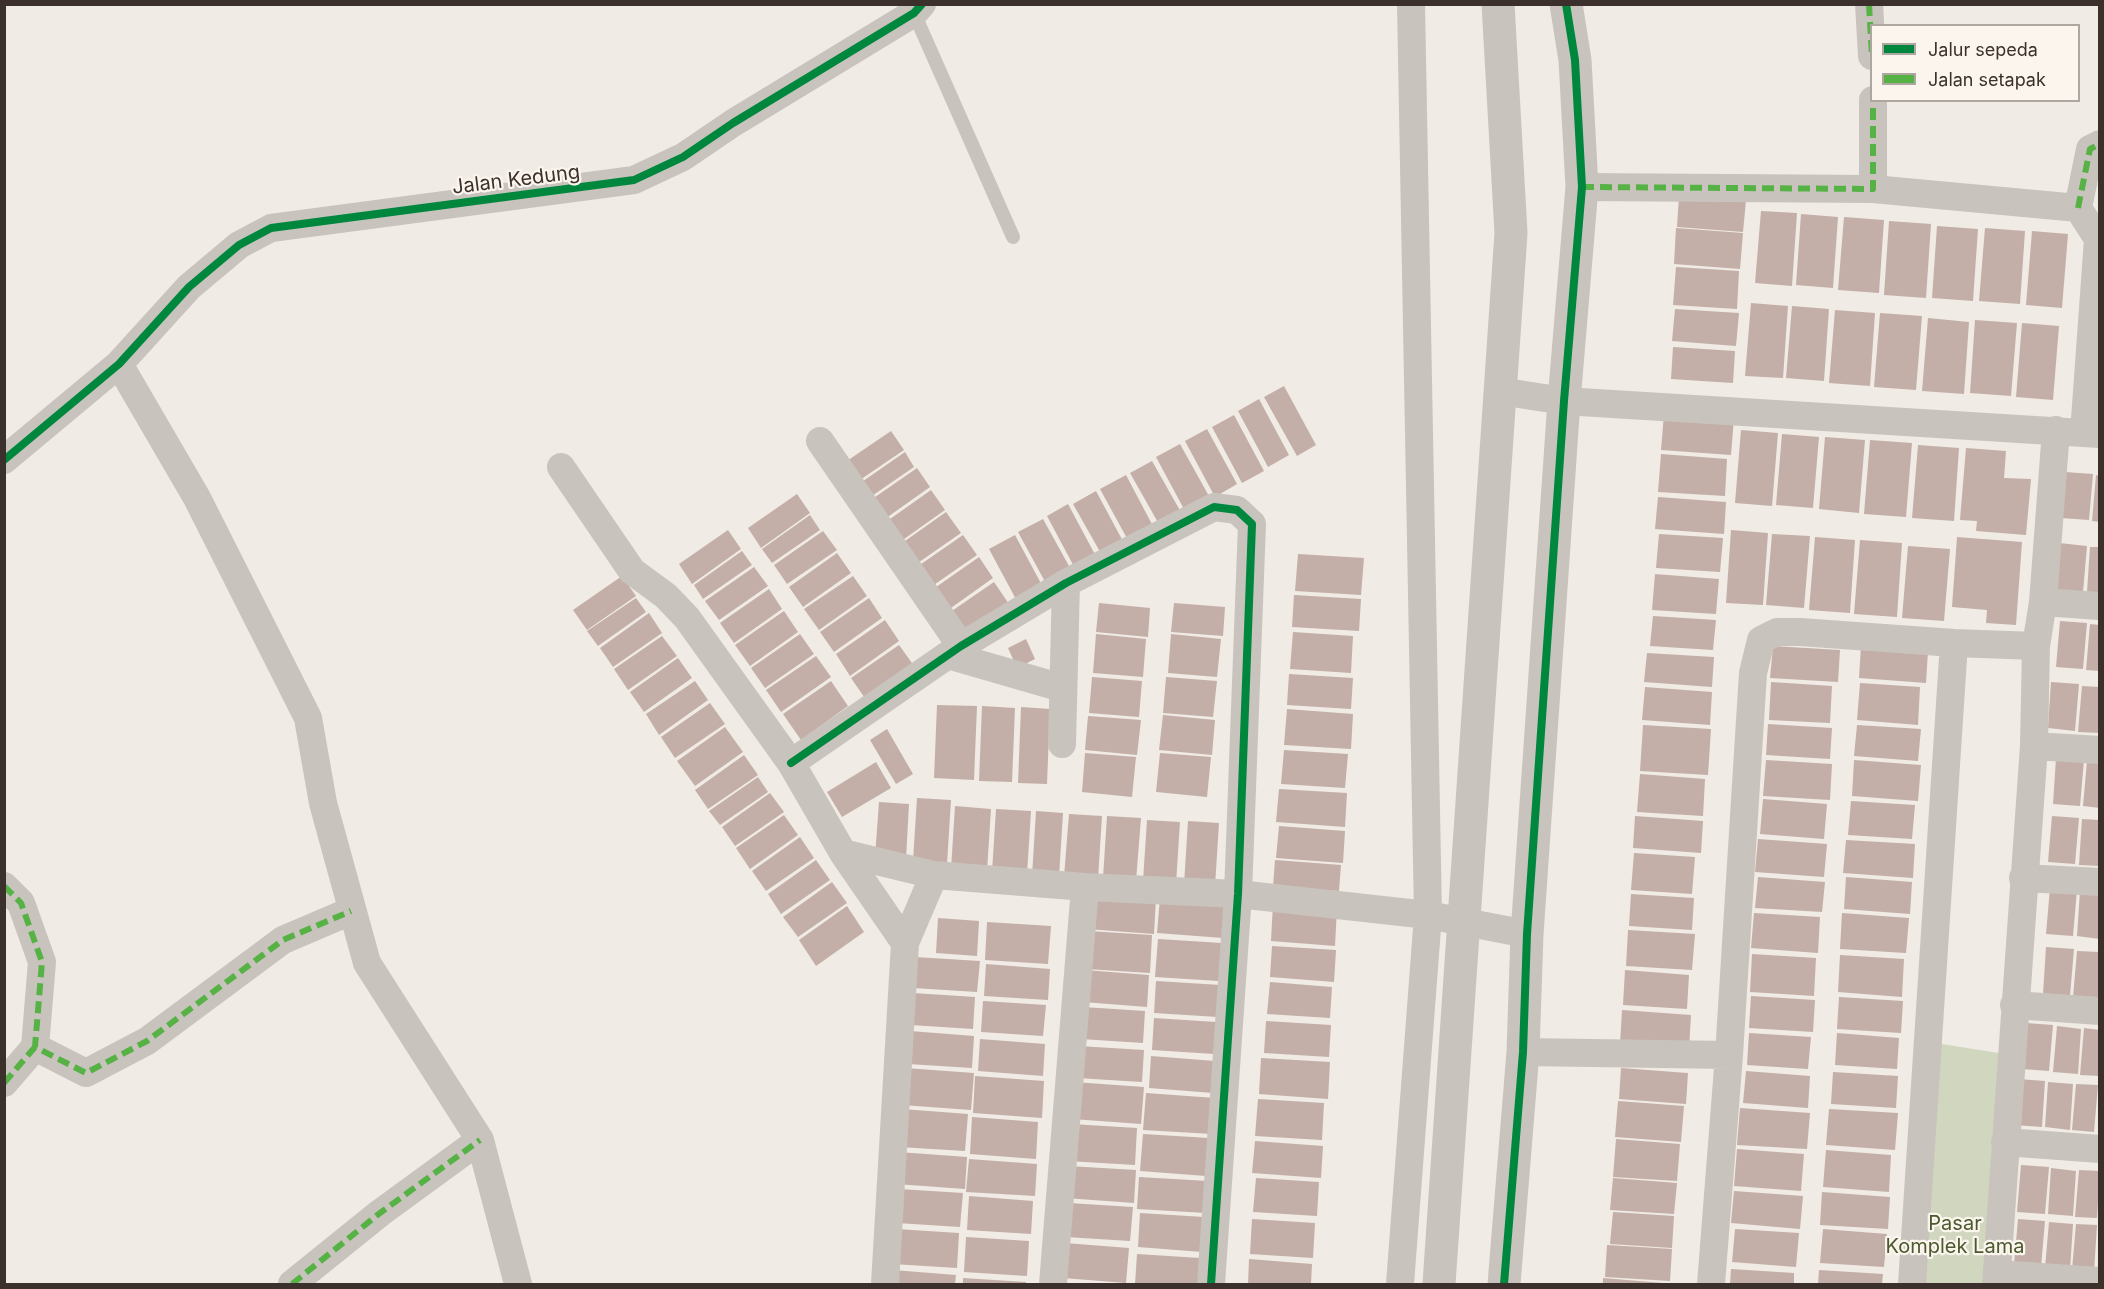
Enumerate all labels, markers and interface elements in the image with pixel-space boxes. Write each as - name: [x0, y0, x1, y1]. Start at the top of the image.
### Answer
- legend: [1870, 24, 2080, 102]
- text: Jalur sepeda: [1928, 39, 2038, 60]
- text: Jalan setapak: [1928, 69, 2046, 90]
- street label: Jalan Kedung: [451, 160, 581, 200]
- park label: Pasar Komplek Lama: [1886, 1212, 2024, 1259]

